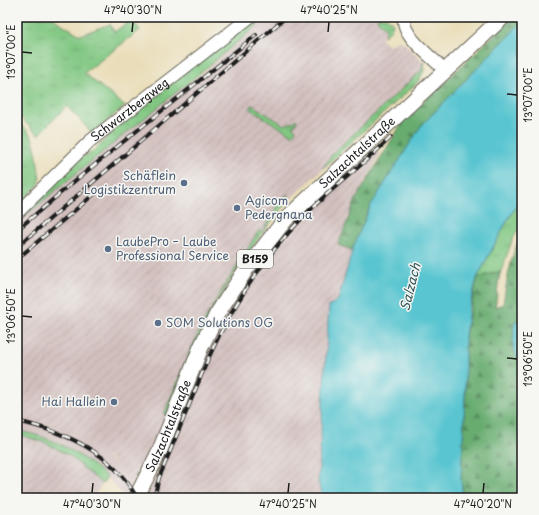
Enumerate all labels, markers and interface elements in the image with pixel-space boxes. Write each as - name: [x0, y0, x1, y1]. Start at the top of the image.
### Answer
- text: 47°40'30"N: [104, 2, 162, 17]
- text: 47°40'25"N: [300, 2, 358, 17]
- text: 13°07'00"E: [3, 24, 18, 80]
- text: 13°07'00"E: [520, 67, 535, 123]
- street label: Schwarzbergweg: [86, 73, 172, 146]
- street label: Salzachtalstraße: [314, 112, 399, 192]
- place label: Schäflein Logistikzentrum: [84, 166, 176, 198]
- marker: Schäflein Logistikzentrum: [179, 178, 189, 188]
- place label: Agicom Pedergnana: [245, 191, 313, 223]
- marker: Agicom Pedergnana: [232, 203, 242, 213]
- place label: LaubePro – Laube Professional Service: [116, 232, 229, 264]
- marker: LaubePro – Laube Professional Service: [103, 244, 113, 254]
- road number: B159: [237, 250, 273, 268]
- water label: Salzach: [394, 261, 425, 313]
- text: 13°06'50"E: [3, 288, 18, 344]
- place label: SOM Solutions OG: [166, 313, 273, 331]
- marker: SOM Solutions OG: [153, 318, 163, 328]
- text: 13°06'50"E: [520, 331, 535, 387]
- street label: Salzachtalstraße: [140, 377, 195, 475]
- place label: Hai Hallein: [42, 392, 106, 410]
- marker: Hai Hallein: [109, 397, 119, 407]
- text: 47°40'30"N: [63, 496, 121, 511]
- text: 47°40'25"N: [259, 496, 317, 511]
- text: 47°40'20"N: [454, 496, 512, 511]

